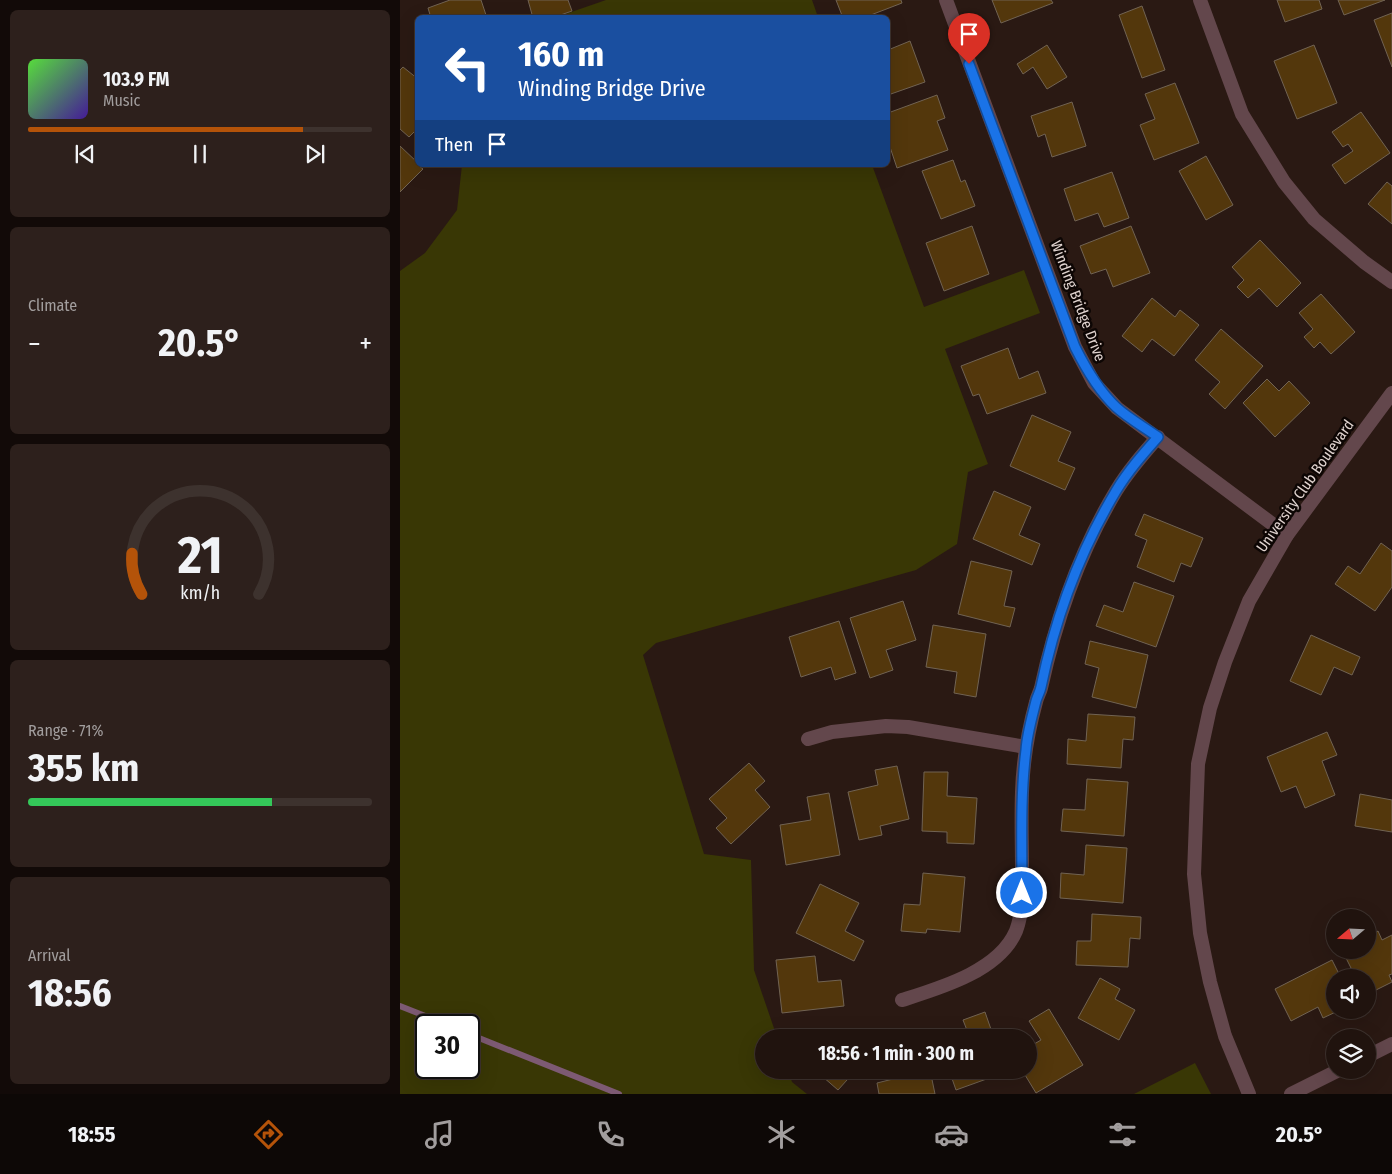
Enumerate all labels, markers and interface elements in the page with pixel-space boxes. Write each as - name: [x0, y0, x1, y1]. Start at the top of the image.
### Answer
- pin: [948, 13, 990, 64]
- icon: arrive: [955, 20, 983, 48]
- text: 160 m: [518, 33, 604, 75]
- icon: left: [435, 35, 500, 100]
- text: 103.9 FM: [103, 68, 169, 91]
- text: Winding Bridge Drive: [518, 75, 706, 102]
- text: Music: [103, 91, 140, 110]
- icon: arrive: [483, 130, 511, 158]
- text: Then: [435, 133, 473, 156]
- icon: previous: [71, 140, 99, 168]
- icon: pause: [186, 140, 214, 168]
- icon: next: [301, 140, 329, 168]
- street label: Winding Bridge Drive: [1047, 238, 1109, 364]
- text: Climate: [28, 296, 77, 315]
- text: 20.5°: [158, 320, 242, 366]
- text: −: [28, 327, 41, 360]
- text: +: [359, 327, 372, 360]
- street label: University Club Boulevard: [1252, 416, 1358, 556]
- text: 21: [176, 524, 223, 587]
- text: km/h: [180, 582, 220, 604]
- text: Range · 71%: [28, 721, 103, 740]
- text: 355 km: [28, 745, 139, 791]
- position arrow: [995, 866, 1047, 918]
- north arrow: [1326, 909, 1376, 959]
- map controls: [1326, 909, 1376, 1079]
- text: Arrival: [28, 946, 70, 965]
- button: sound: [1326, 969, 1376, 1019]
- text: 18:56: [28, 970, 112, 1016]
- speed limit sign: 30: [415, 1014, 480, 1079]
- button: layers: [1326, 1029, 1376, 1079]
- text: 18:56 · 1 min · 300 m: [818, 1042, 974, 1065]
- icon: directions: [251, 1117, 286, 1152]
- icon: music: [422, 1117, 457, 1152]
- icon: phone: [593, 1117, 628, 1152]
- icon: climate: [764, 1117, 799, 1152]
- icon: car: [934, 1117, 969, 1152]
- icon: filters: [1105, 1117, 1140, 1152]
- text: 18:55: [68, 1121, 116, 1148]
- text: 20.5°: [1276, 1121, 1324, 1148]

